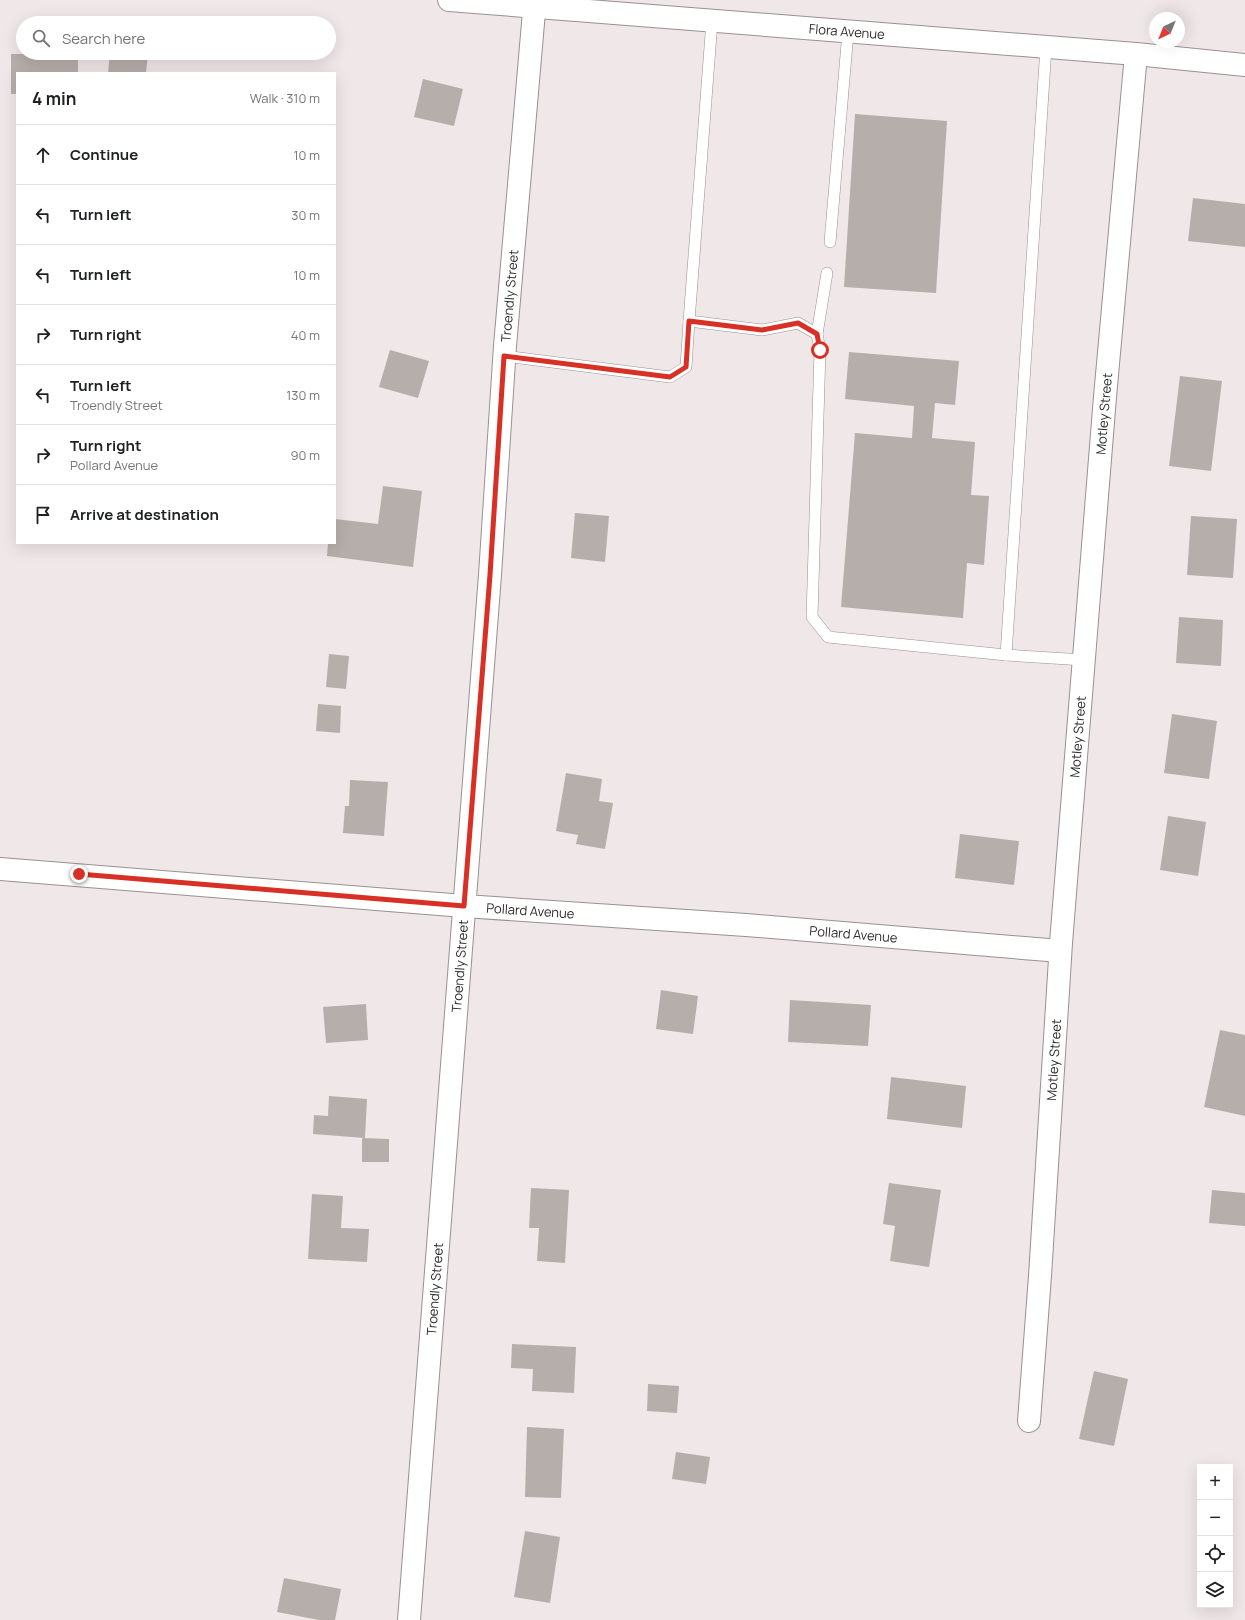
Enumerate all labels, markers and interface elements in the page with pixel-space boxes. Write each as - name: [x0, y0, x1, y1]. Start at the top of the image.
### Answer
- north arrow: [1149, 12, 1185, 48]
- search box: [16, 16, 336, 60]
- street label: Flora Avenue: [808, 19, 886, 43]
- icon: search: [30, 27, 52, 49]
- text: Search here: [62, 28, 145, 49]
- text: 4 min: [32, 87, 76, 110]
- text: Walk · 310 m: [250, 89, 320, 107]
- icon: ahead: [32, 144, 54, 166]
- text: Continue: [70, 144, 138, 165]
- text: 10 m: [293, 146, 320, 164]
- icon: left: [32, 204, 54, 226]
- text: Turn left: [70, 204, 132, 225]
- text: 30 m: [291, 206, 320, 224]
- street label: Troendly Street: [496, 249, 522, 343]
- icon: left: [32, 264, 54, 286]
- text: Turn left: [70, 264, 132, 285]
- text: 10 m: [293, 266, 320, 284]
- icon: right: [32, 324, 54, 346]
- text: Turn right: [70, 324, 141, 345]
- text: 40 m: [291, 326, 320, 344]
- route start: [811, 341, 829, 359]
- street label: Motley Street: [1091, 372, 1116, 455]
- text: Turn left: [70, 375, 132, 396]
- icon: left: [32, 384, 54, 406]
- text: 130 m: [286, 386, 320, 404]
- text: Troendly Street: [70, 396, 163, 414]
- text: Turn right: [70, 435, 141, 456]
- icon: right: [32, 444, 54, 466]
- text: 90 m: [290, 446, 320, 464]
- text: Pollard Avenue: [70, 456, 158, 474]
- icon: arrive: [32, 504, 54, 526]
- text: Arrive at destination: [70, 504, 219, 525]
- street label: Motley Street: [1065, 695, 1090, 778]
- route end: [70, 865, 88, 883]
- street label: Pollard Avenue: [486, 899, 575, 922]
- street label: Troendly Street: [447, 919, 472, 1013]
- street label: Pollard Avenue: [809, 921, 899, 947]
- street label: Motley Street: [1042, 1018, 1065, 1101]
- street label: Troendly Street: [422, 1242, 447, 1336]
- map controls: [1197, 1464, 1233, 1608]
- button: +: [1197, 1464, 1233, 1500]
- button: −: [1197, 1500, 1233, 1536]
- button: locate: [1197, 1536, 1233, 1572]
- button: layers: [1197, 1572, 1233, 1608]

